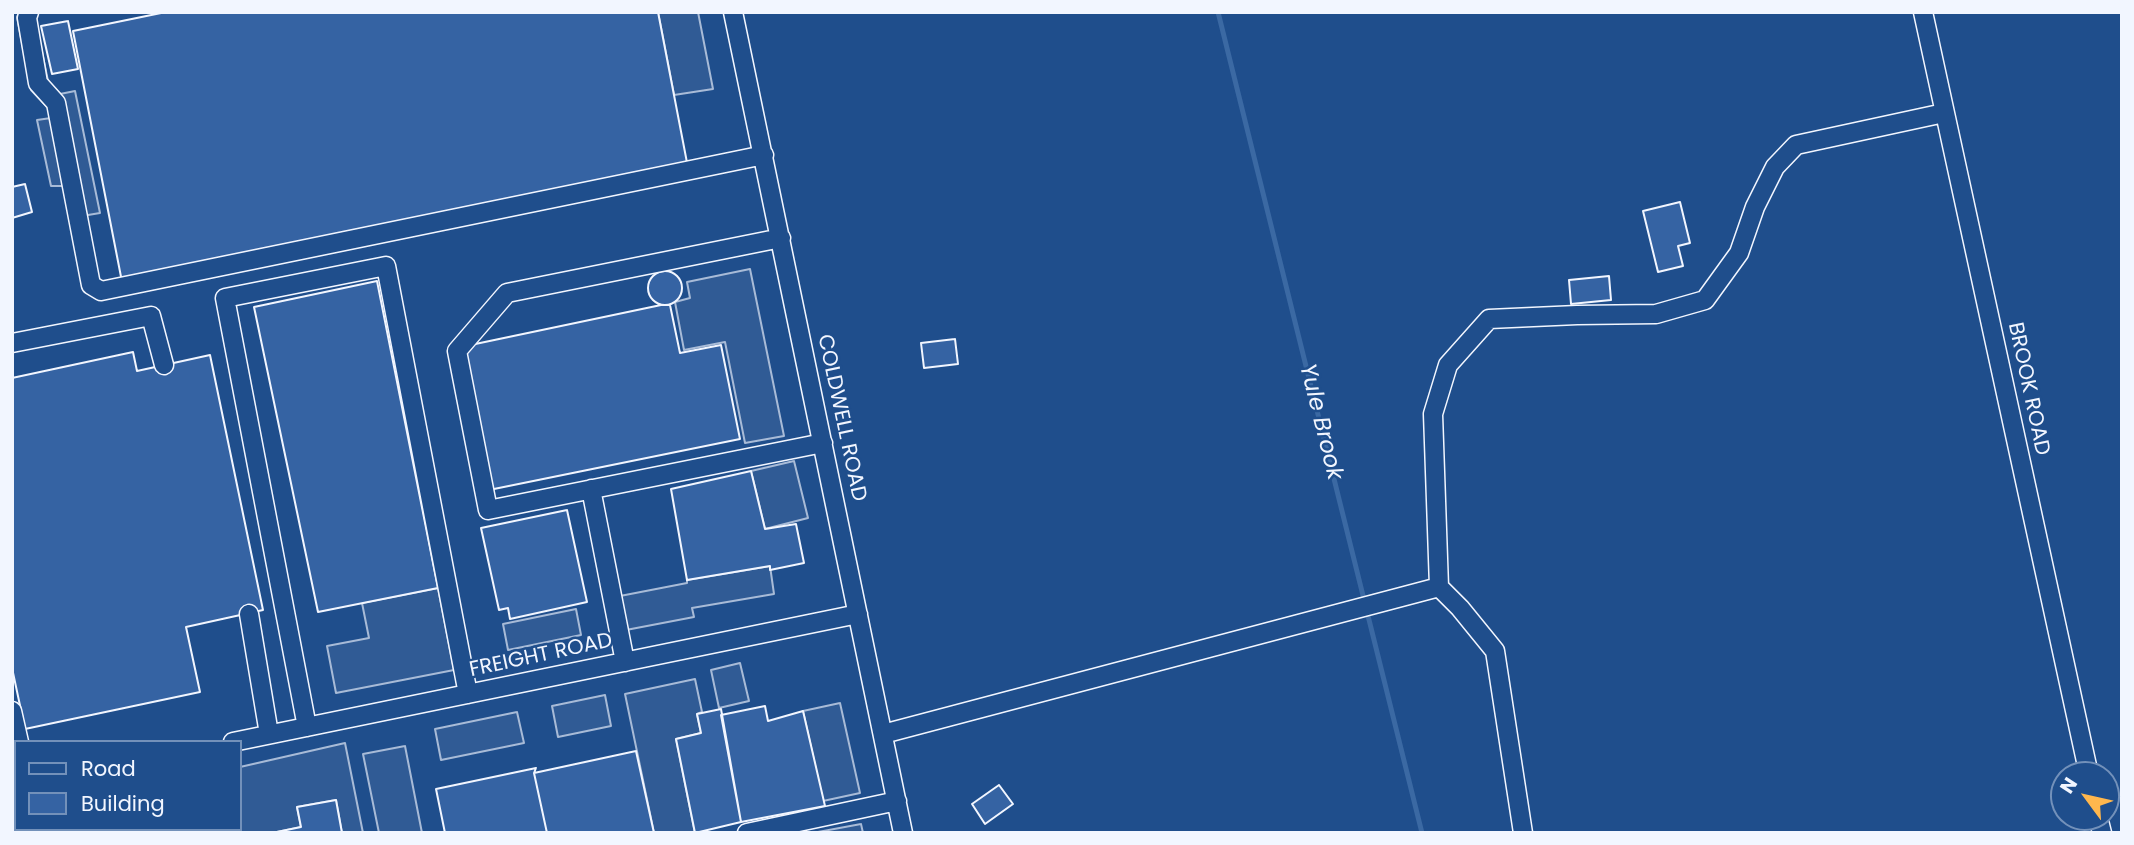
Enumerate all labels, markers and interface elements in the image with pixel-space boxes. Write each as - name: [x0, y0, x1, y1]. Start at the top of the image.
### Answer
- street label: BROOK ROAD: [2002, 320, 2054, 458]
- street label: COLDWELL ROAD: [811, 332, 871, 504]
- water label: Yule Brook: [1292, 361, 1348, 483]
- street label: FREIGHT ROAD: [467, 629, 615, 683]
- legend: [14, 740, 242, 831]
- text: Road: [81, 754, 136, 783]
- north arrow: [2050, 761, 2120, 831]
- text: N: [2053, 772, 2084, 799]
- text: Building: [81, 789, 165, 818]

